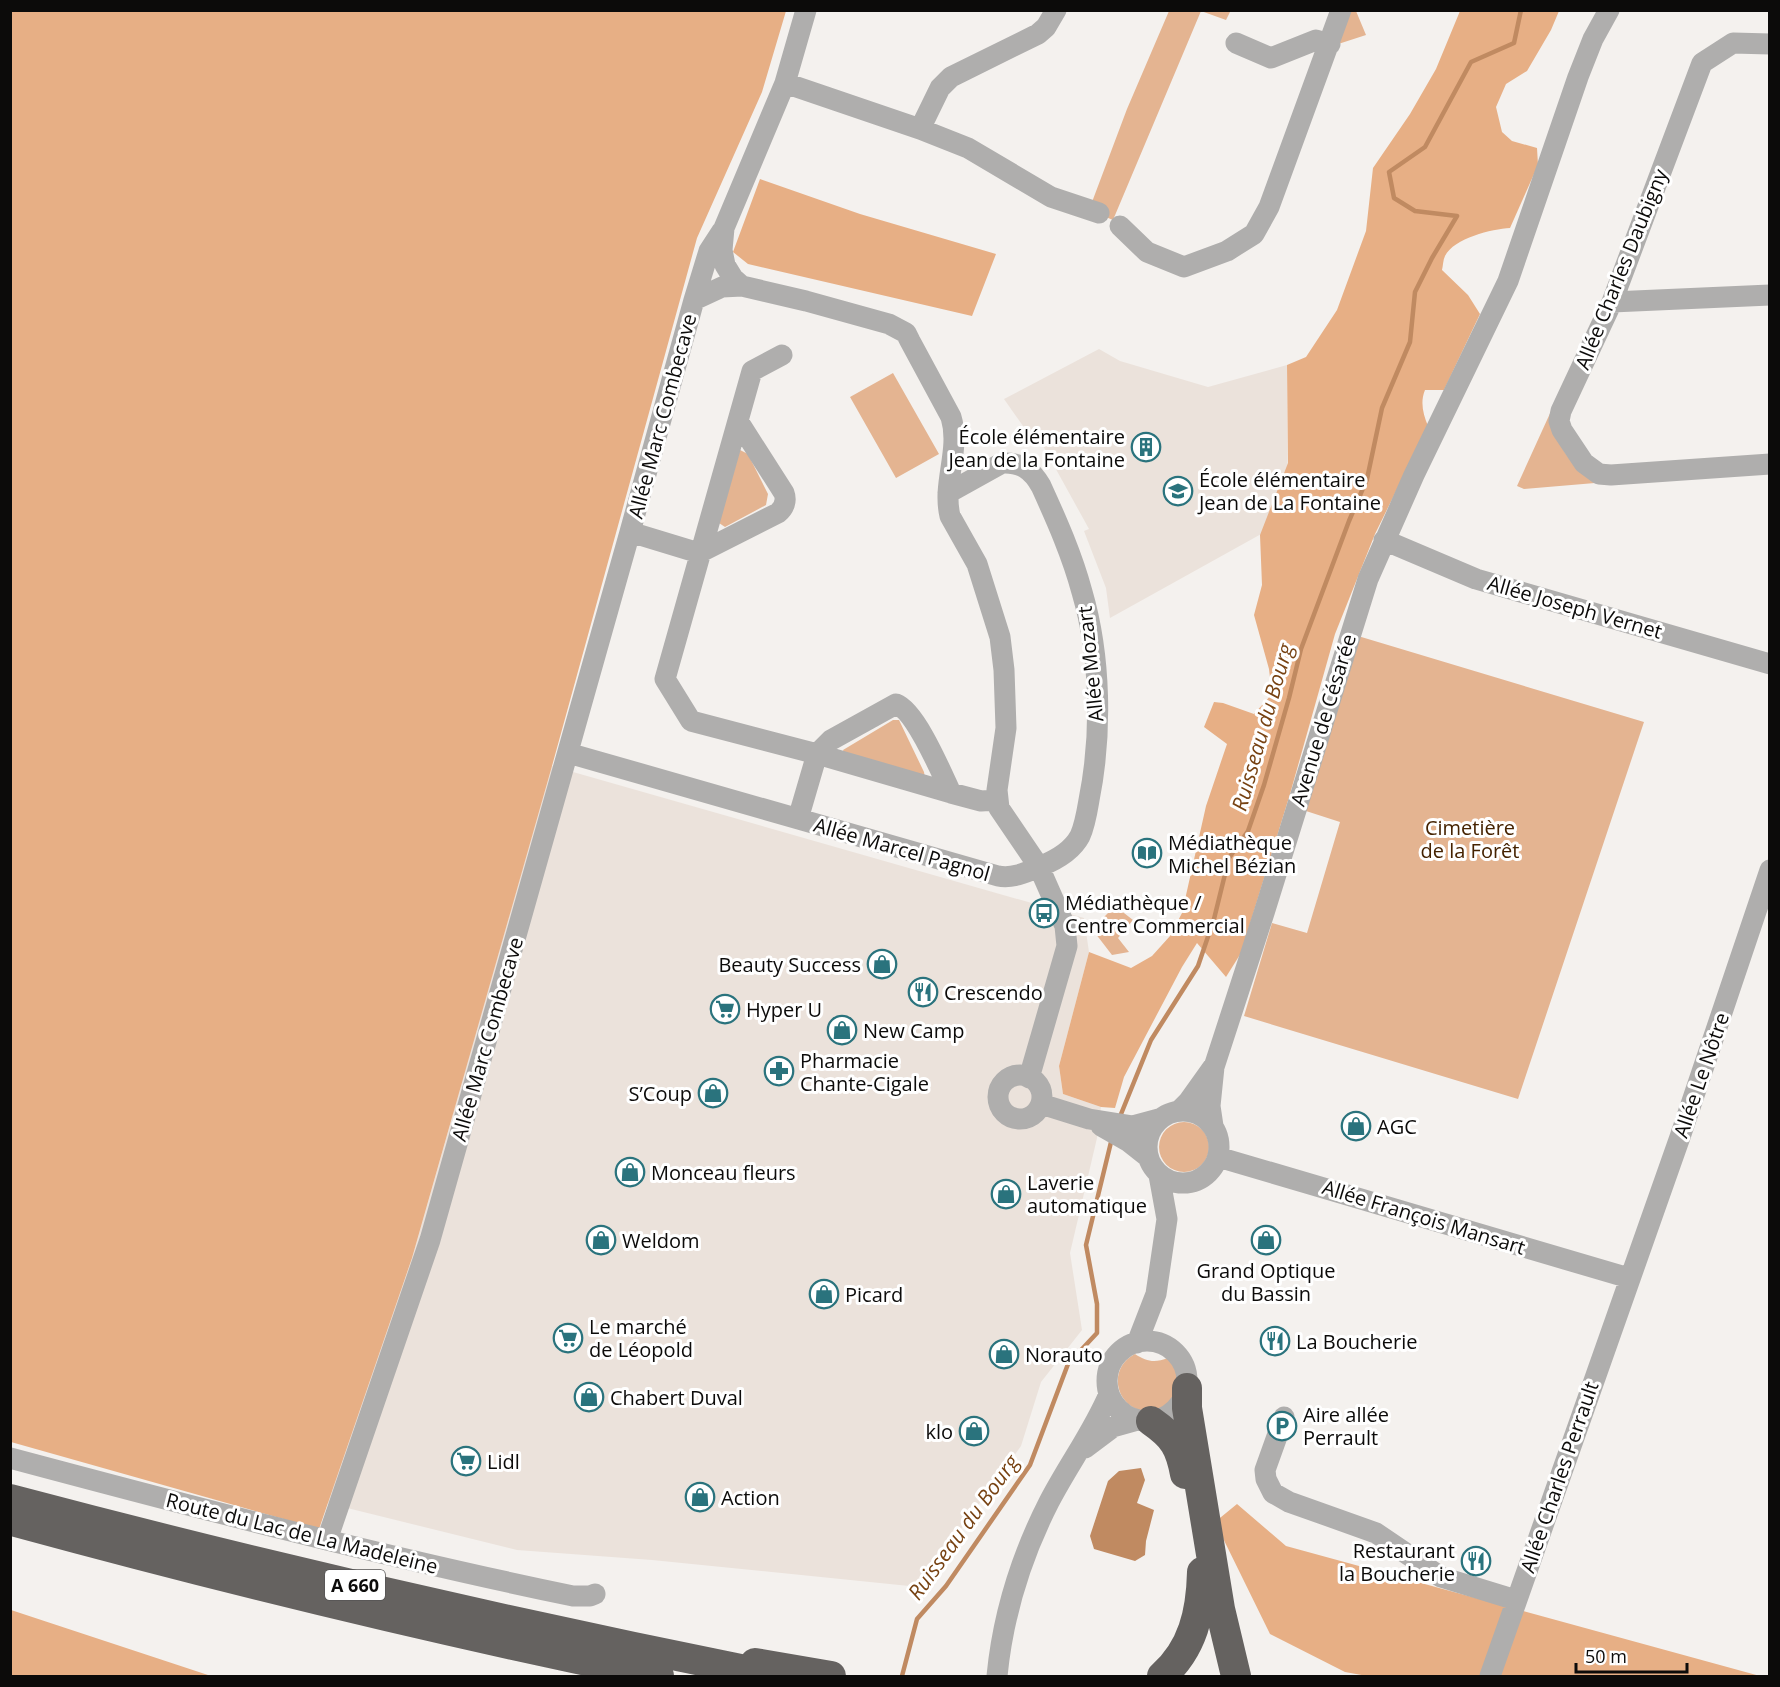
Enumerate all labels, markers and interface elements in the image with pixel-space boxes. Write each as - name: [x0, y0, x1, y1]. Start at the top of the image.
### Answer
- street label: Allée Charles Daubigny: [1568, 164, 1674, 373]
- street label: Allée Marc Combecave: [622, 311, 702, 521]
- place label: École élémentaire Jean de la Fontaine: [946, 423, 1125, 473]
- building icon: École élémentaire Jean de la Fontaine: [1130, 431, 1162, 463]
- place label: École élémentaire Jean de La Fontaine: [1197, 466, 1381, 516]
- school or university icon: École élémentaire Jean de La Fontaine: [1162, 475, 1194, 507]
- street label: Allée Joseph Vernet: [1485, 569, 1665, 645]
- street label: Allée Mozart: [1070, 605, 1110, 723]
- street label: Avenue de Césarée: [1284, 631, 1362, 809]
- water label: Ruisseau du Bourg: [1225, 639, 1300, 814]
- street label: Allée Marcel Pagnol: [811, 811, 993, 887]
- park label: Cimetière de la Forêt: [1421, 814, 1519, 864]
- place label: Médiathèque Michel Bézian: [1168, 829, 1296, 879]
- library icon: Médiathèque Michel Bézian: [1131, 837, 1163, 869]
- place label: Médiathèque / Centre Commercial: [1065, 889, 1245, 939]
- bus stop icon: Médiathèque / Centre Commercial: [1028, 897, 1060, 929]
- street label: Allée Marc Combecave: [445, 934, 529, 1144]
- shop icon: Beauty Success: [866, 948, 898, 980]
- place label: Beauty Success: [718, 951, 861, 978]
- restaurant icon: Crescendo: [907, 976, 939, 1008]
- place label: Crescendo: [944, 979, 1043, 1006]
- supermarket icon: Hyper U: [709, 993, 741, 1025]
- place label: Hyper U: [746, 996, 822, 1023]
- street label: Allée Le Nôtre: [1667, 1009, 1735, 1141]
- shop icon: New Camp: [826, 1014, 858, 1046]
- place label: New Camp: [863, 1017, 964, 1044]
- place label: Pharmacie Chante-Cigale: [800, 1047, 929, 1097]
- pharmacy icon: Pharmacie Chante-Cigale: [763, 1055, 795, 1087]
- shop icon: S’Coup: [697, 1077, 729, 1109]
- place label: S’Coup: [629, 1080, 692, 1107]
- shop icon: AGC: [1340, 1110, 1372, 1142]
- place label: AGC: [1377, 1113, 1417, 1140]
- shop icon: Monceau fleurs: [614, 1156, 646, 1188]
- place label: Monceau fleurs: [651, 1159, 796, 1186]
- place label: Laverie automatique: [1027, 1169, 1147, 1219]
- street label: Allée François Mansart: [1319, 1173, 1529, 1261]
- shop icon: Laverie automatique: [990, 1178, 1022, 1210]
- shop icon: Weldom: [585, 1224, 617, 1256]
- shop icon: Grand Optique du Bassin: [1250, 1224, 1282, 1256]
- place label: Weldom: [622, 1227, 700, 1254]
- place label: Grand Optique du Bassin: [1196, 1257, 1336, 1307]
- shop icon: Picard: [808, 1278, 840, 1310]
- place label: Picard: [845, 1281, 903, 1308]
- place label: Le marché de Léopold: [589, 1313, 693, 1363]
- supermarket icon: Le marché de Léopold: [552, 1322, 584, 1354]
- restaurant icon: La Boucherie: [1259, 1325, 1291, 1357]
- place label: La Boucherie: [1296, 1328, 1418, 1355]
- shop icon: Norauto: [988, 1338, 1020, 1370]
- place label: Norauto: [1025, 1341, 1103, 1368]
- street label: Allée Charles Perrault: [1514, 1378, 1604, 1576]
- shop icon: Chabert Duval: [573, 1381, 605, 1413]
- place label: Chabert Duval: [610, 1384, 743, 1411]
- place label: Aire allée Perrault: [1303, 1401, 1389, 1451]
- parking icon: Aire allée Perrault: [1266, 1410, 1298, 1442]
- shop icon: klo: [958, 1415, 990, 1447]
- place label: klo: [925, 1418, 953, 1445]
- supermarket icon: Lidl: [450, 1445, 482, 1477]
- place label: Lidl: [487, 1448, 520, 1475]
- water label: Ruisseau du Bourg: [901, 1448, 1026, 1605]
- shop icon: Action: [684, 1481, 716, 1513]
- place label: Action: [721, 1484, 780, 1511]
- street label: Route du Lac de La Madeleine: [163, 1486, 441, 1580]
- place label: Restaurant la Boucherie: [1339, 1537, 1455, 1587]
- restaurant icon: Restaurant la Boucherie: [1460, 1545, 1492, 1577]
- road number: A 660: [325, 1570, 385, 1600]
- scale bar: [1576, 1636, 1687, 1674]
- text: 50 m: [1585, 1644, 1627, 1668]

